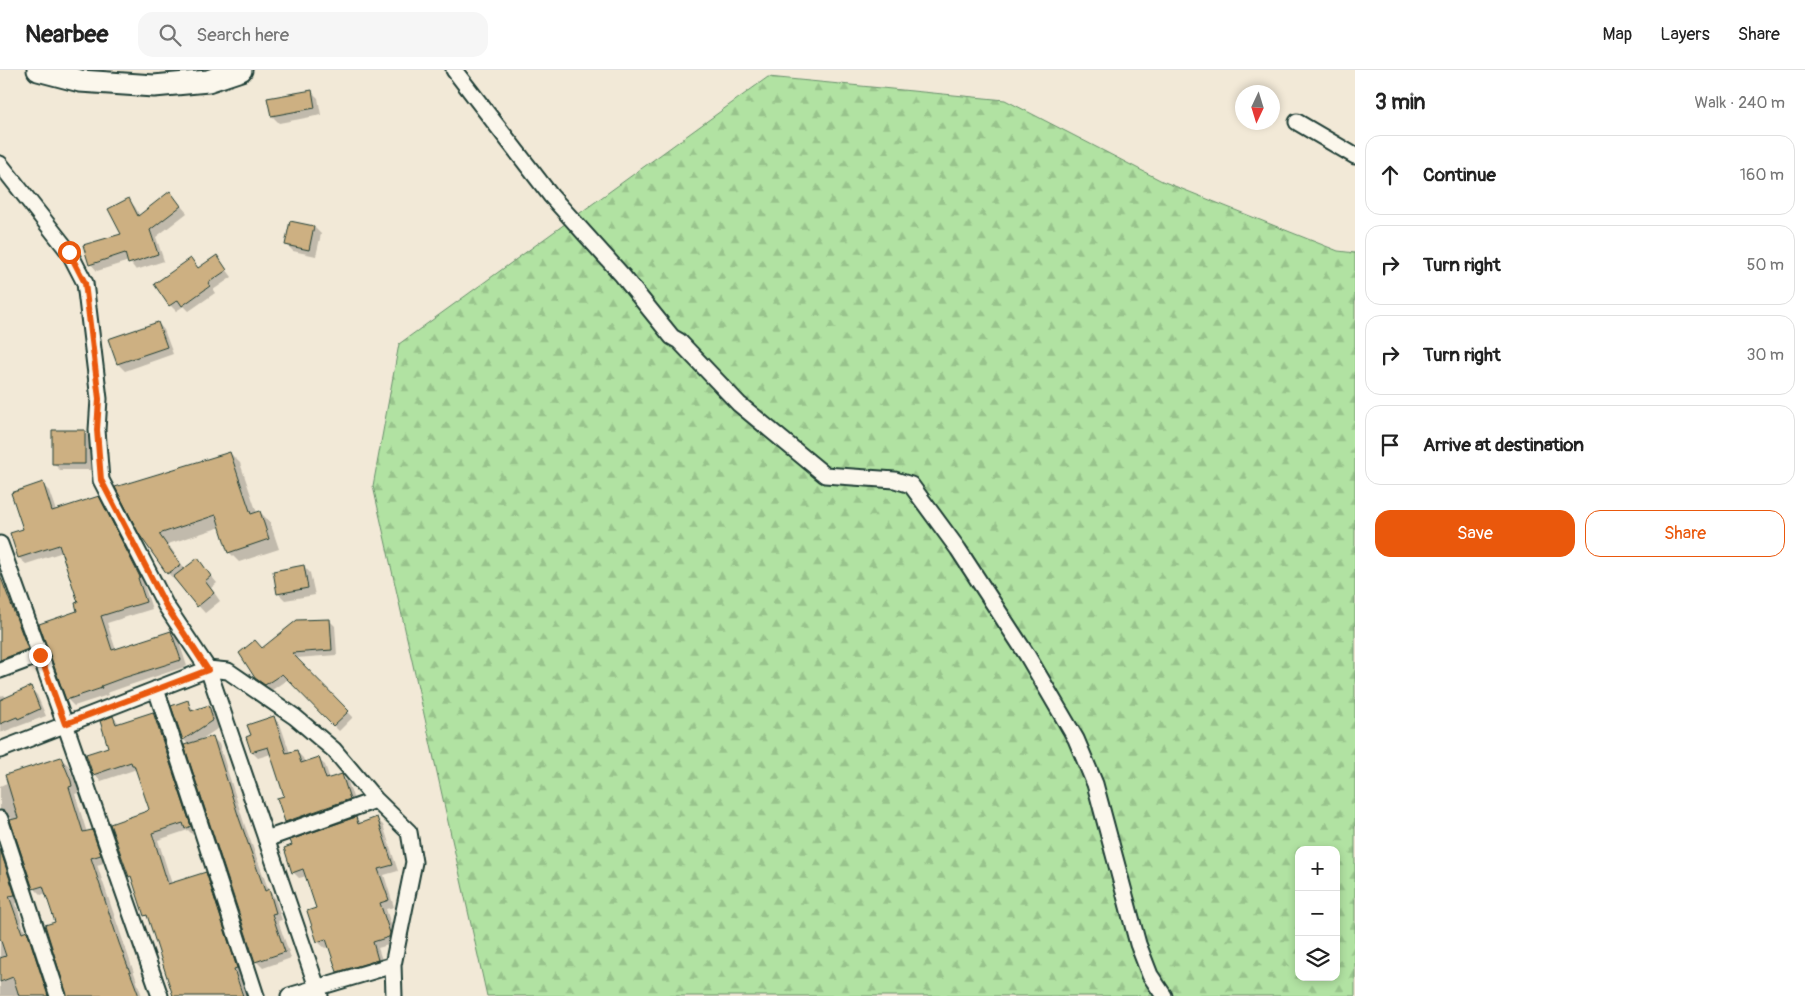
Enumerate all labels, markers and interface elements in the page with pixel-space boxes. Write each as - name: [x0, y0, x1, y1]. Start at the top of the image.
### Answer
- search box: [138, 12, 488, 57]
- text: Nearbee: [25, 20, 108, 49]
- icon: search: [156, 21, 184, 49]
- text: Search here: [196, 23, 289, 47]
- text: Map: [1603, 23, 1632, 46]
- text: Layers: [1660, 23, 1710, 46]
- text: Share: [1738, 23, 1780, 46]
- north arrow: [1235, 85, 1280, 130]
- text: 3 min: [1375, 89, 1425, 116]
- text: Walk · 240 m: [1694, 93, 1785, 113]
- icon: ahead: [1376, 161, 1404, 189]
- text: Continue: [1423, 163, 1496, 187]
- text: 160 m: [1740, 165, 1784, 185]
- route start: [58, 241, 81, 264]
- icon: right: [1376, 251, 1404, 279]
- text: Turn right: [1423, 253, 1501, 277]
- text: 50 m: [1747, 255, 1784, 275]
- icon: right: [1376, 341, 1404, 369]
- text: Turn right: [1423, 343, 1501, 367]
- text: 30 m: [1746, 345, 1784, 365]
- icon: arrive: [1376, 431, 1404, 459]
- text: Arrive at destination: [1423, 433, 1584, 457]
- button: Save: [1375, 510, 1575, 557]
- button: Share: [1585, 510, 1785, 557]
- route end: [29, 644, 52, 667]
- map controls: [1295, 846, 1340, 981]
- button: +: [1295, 846, 1340, 891]
- button: −: [1295, 891, 1340, 936]
- button: layers: [1295, 936, 1340, 981]

